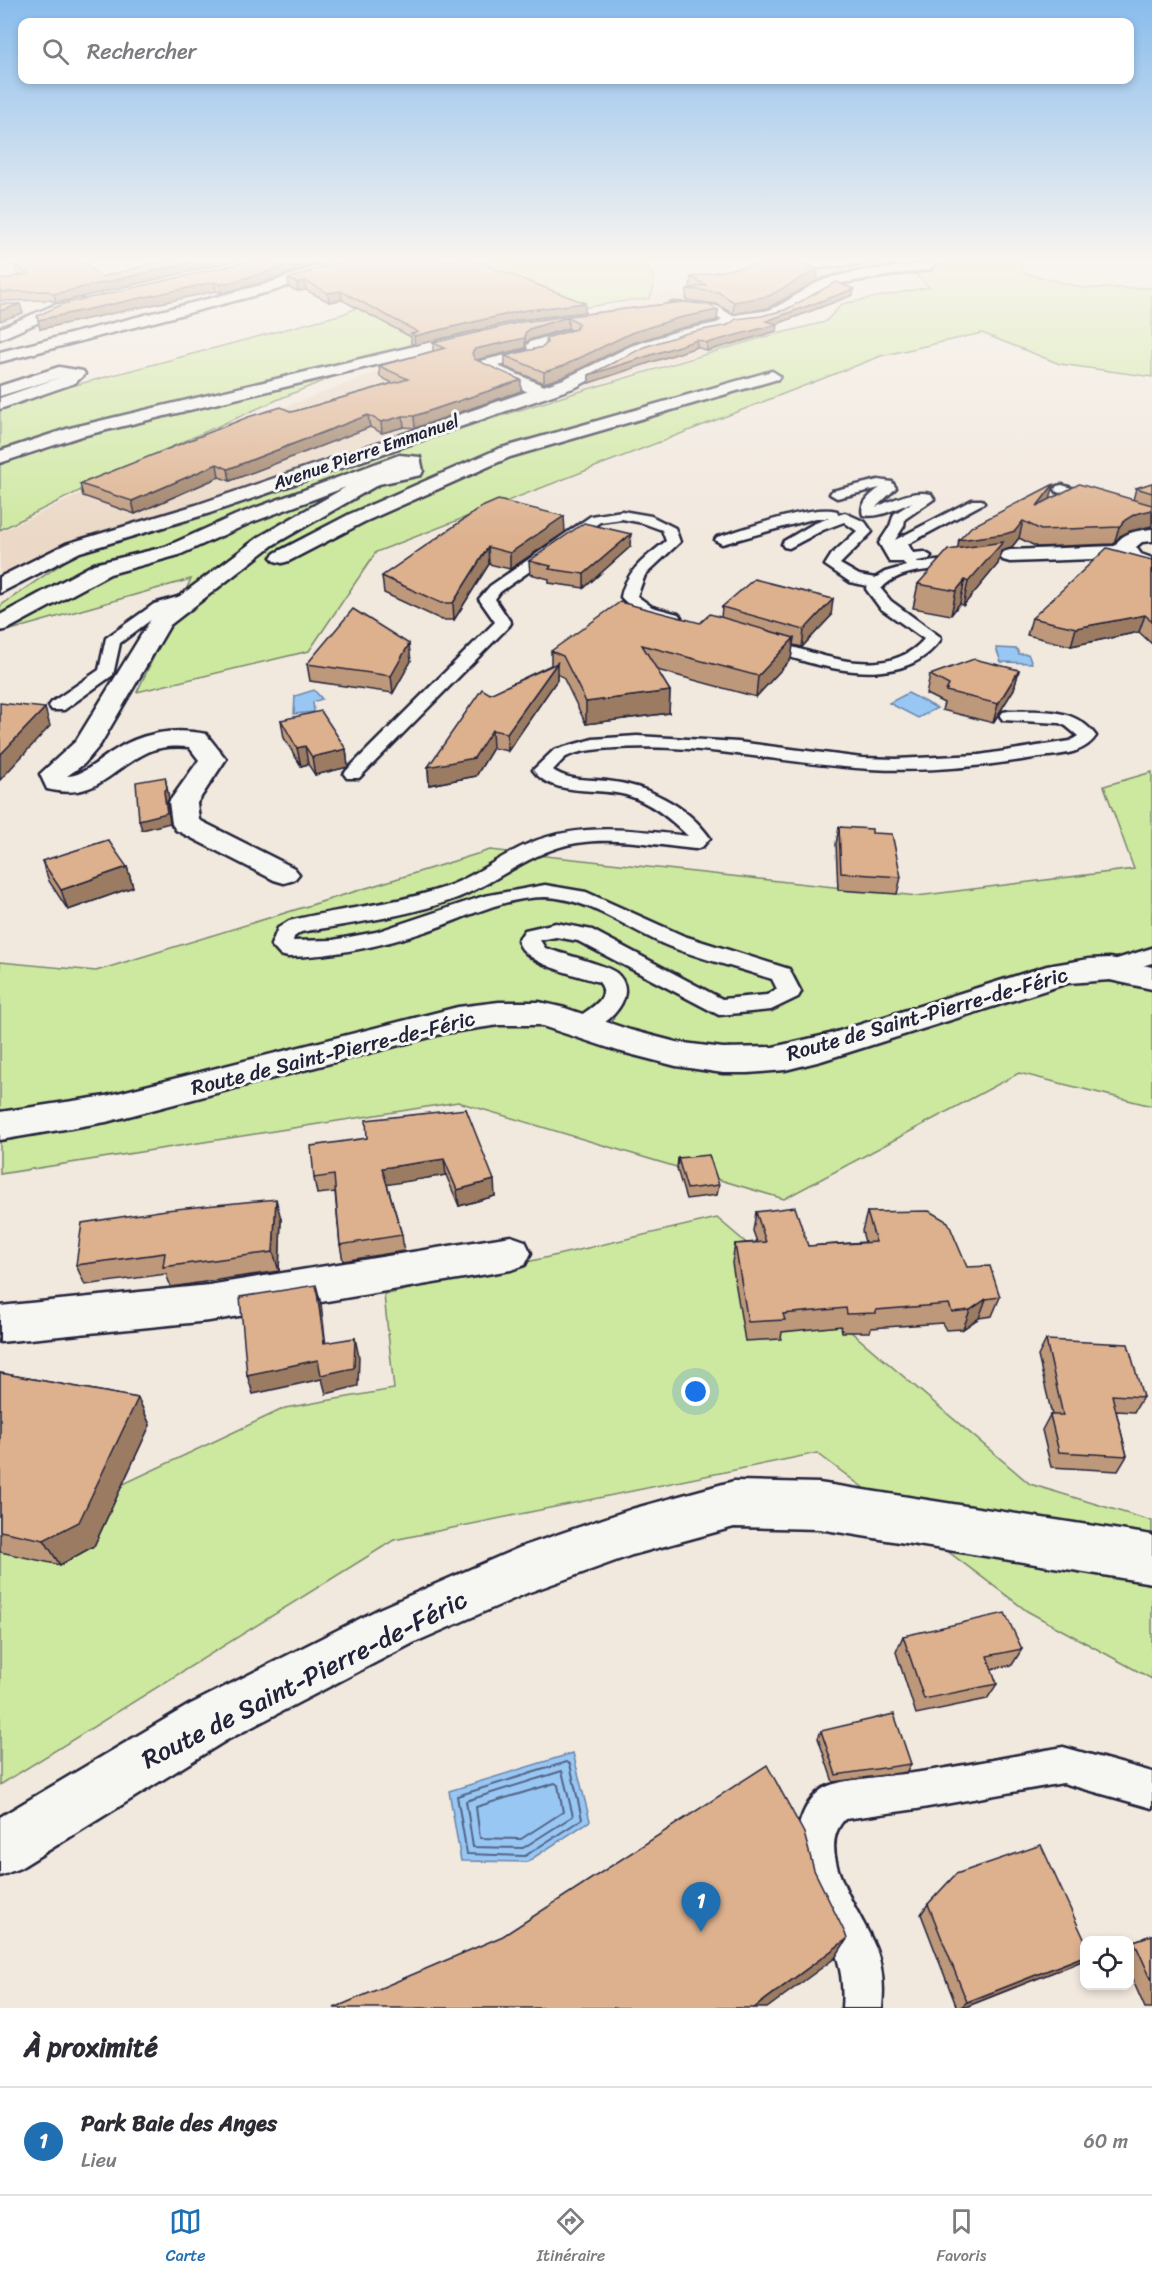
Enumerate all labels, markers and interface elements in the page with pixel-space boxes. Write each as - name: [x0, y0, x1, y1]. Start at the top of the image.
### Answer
- search box: [18, 18, 1134, 84]
- text: Rechercher: [87, 32, 197, 71]
- icon: search: [39, 35, 72, 68]
- street label: Avenue Pierre Emmanuel: [268, 405, 464, 499]
- street label: Route de Saint-Pierre-de-Féric: [782, 955, 1073, 1072]
- street label: Route de Saint-Pierre-de-Féric: [187, 999, 479, 1107]
- your location: [681, 1377, 710, 1406]
- street label: Route de Saint-Pierre-de-Féric: [133, 1577, 475, 1781]
- pin: 1: [682, 1882, 720, 1932]
- map controls: [1080, 1936, 1134, 1990]
- button: locate: [1080, 1936, 1134, 1990]
- text: À proximité: [24, 2024, 158, 2070]
- text: Park Baie des Anges: [81, 2104, 277, 2143]
- text: 1: [39, 2124, 48, 2159]
- text: 60 m: [1083, 2124, 1128, 2159]
- text: Lieu: [81, 2143, 117, 2178]
- tab: Carte: [166, 2205, 205, 2270]
- tab: Itinéraire: [537, 2205, 605, 2270]
- tab: Favoris: [936, 2205, 986, 2270]

